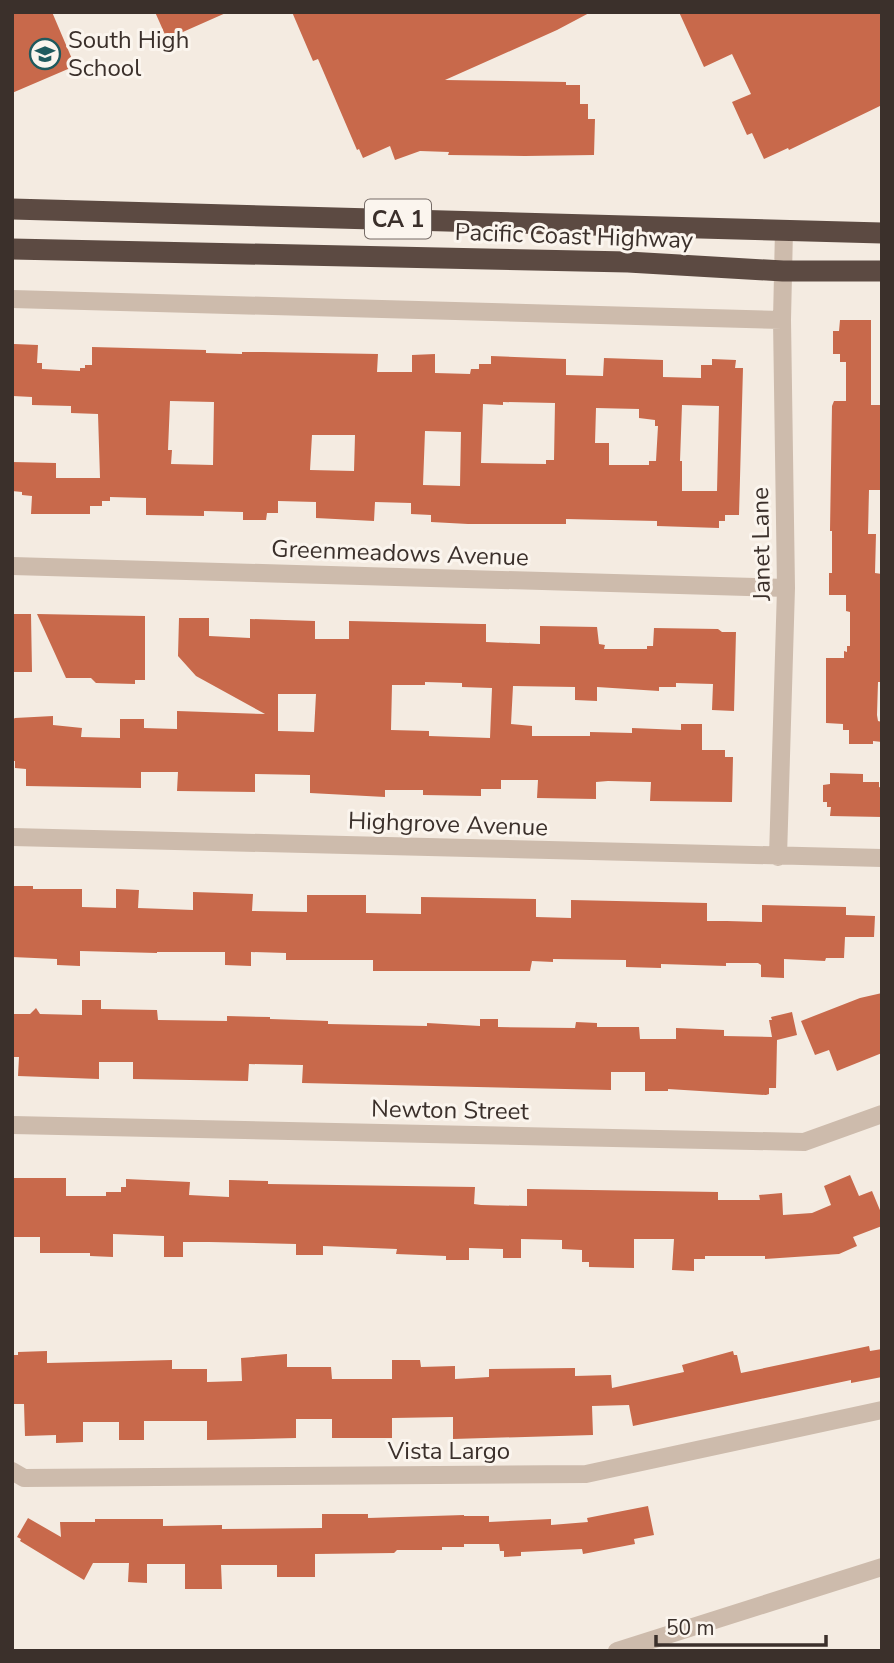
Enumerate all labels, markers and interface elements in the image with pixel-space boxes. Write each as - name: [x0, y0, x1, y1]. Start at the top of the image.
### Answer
- place label: South High School: [68, 24, 189, 84]
- school or university icon: South High School: [28, 37, 62, 71]
- road number: CA 1: [365, 200, 431, 238]
- street label: Pacific Coast Highway: [454, 216, 694, 256]
- street label: Janet Lane: [744, 487, 778, 602]
- street label: Greenmeadows Avenue: [271, 533, 529, 573]
- street label: Highgrove Avenue: [348, 805, 548, 843]
- street label: Newton Street: [371, 1093, 530, 1127]
- street label: Vista Largo: [387, 1435, 510, 1467]
- scale bar: [656, 1604, 826, 1648]
- text: 50 m: [666, 1614, 715, 1642]

